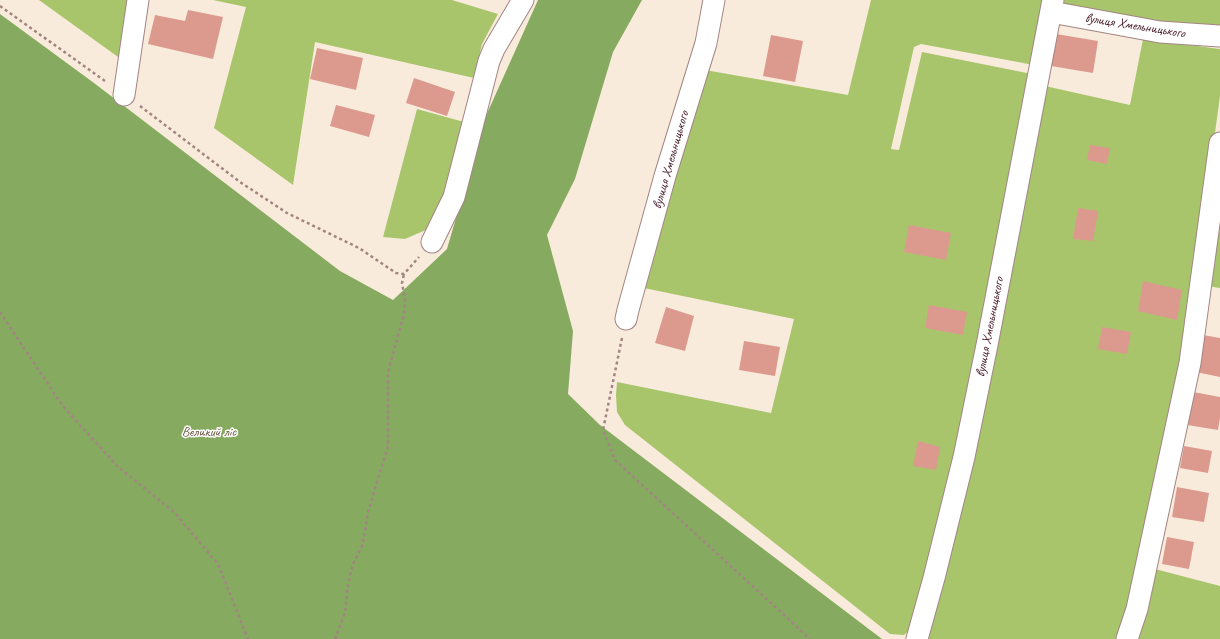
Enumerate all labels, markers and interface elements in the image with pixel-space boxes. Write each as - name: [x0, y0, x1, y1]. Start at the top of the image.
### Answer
- street label: вулиця Хмельницького: [1084, 10, 1186, 42]
- street label: вулиця Хмельницького: [649, 109, 693, 211]
- street label: вулиця Хмельницького: [972, 276, 1008, 378]
- park label: Великий ліс: [182, 424, 236, 440]

